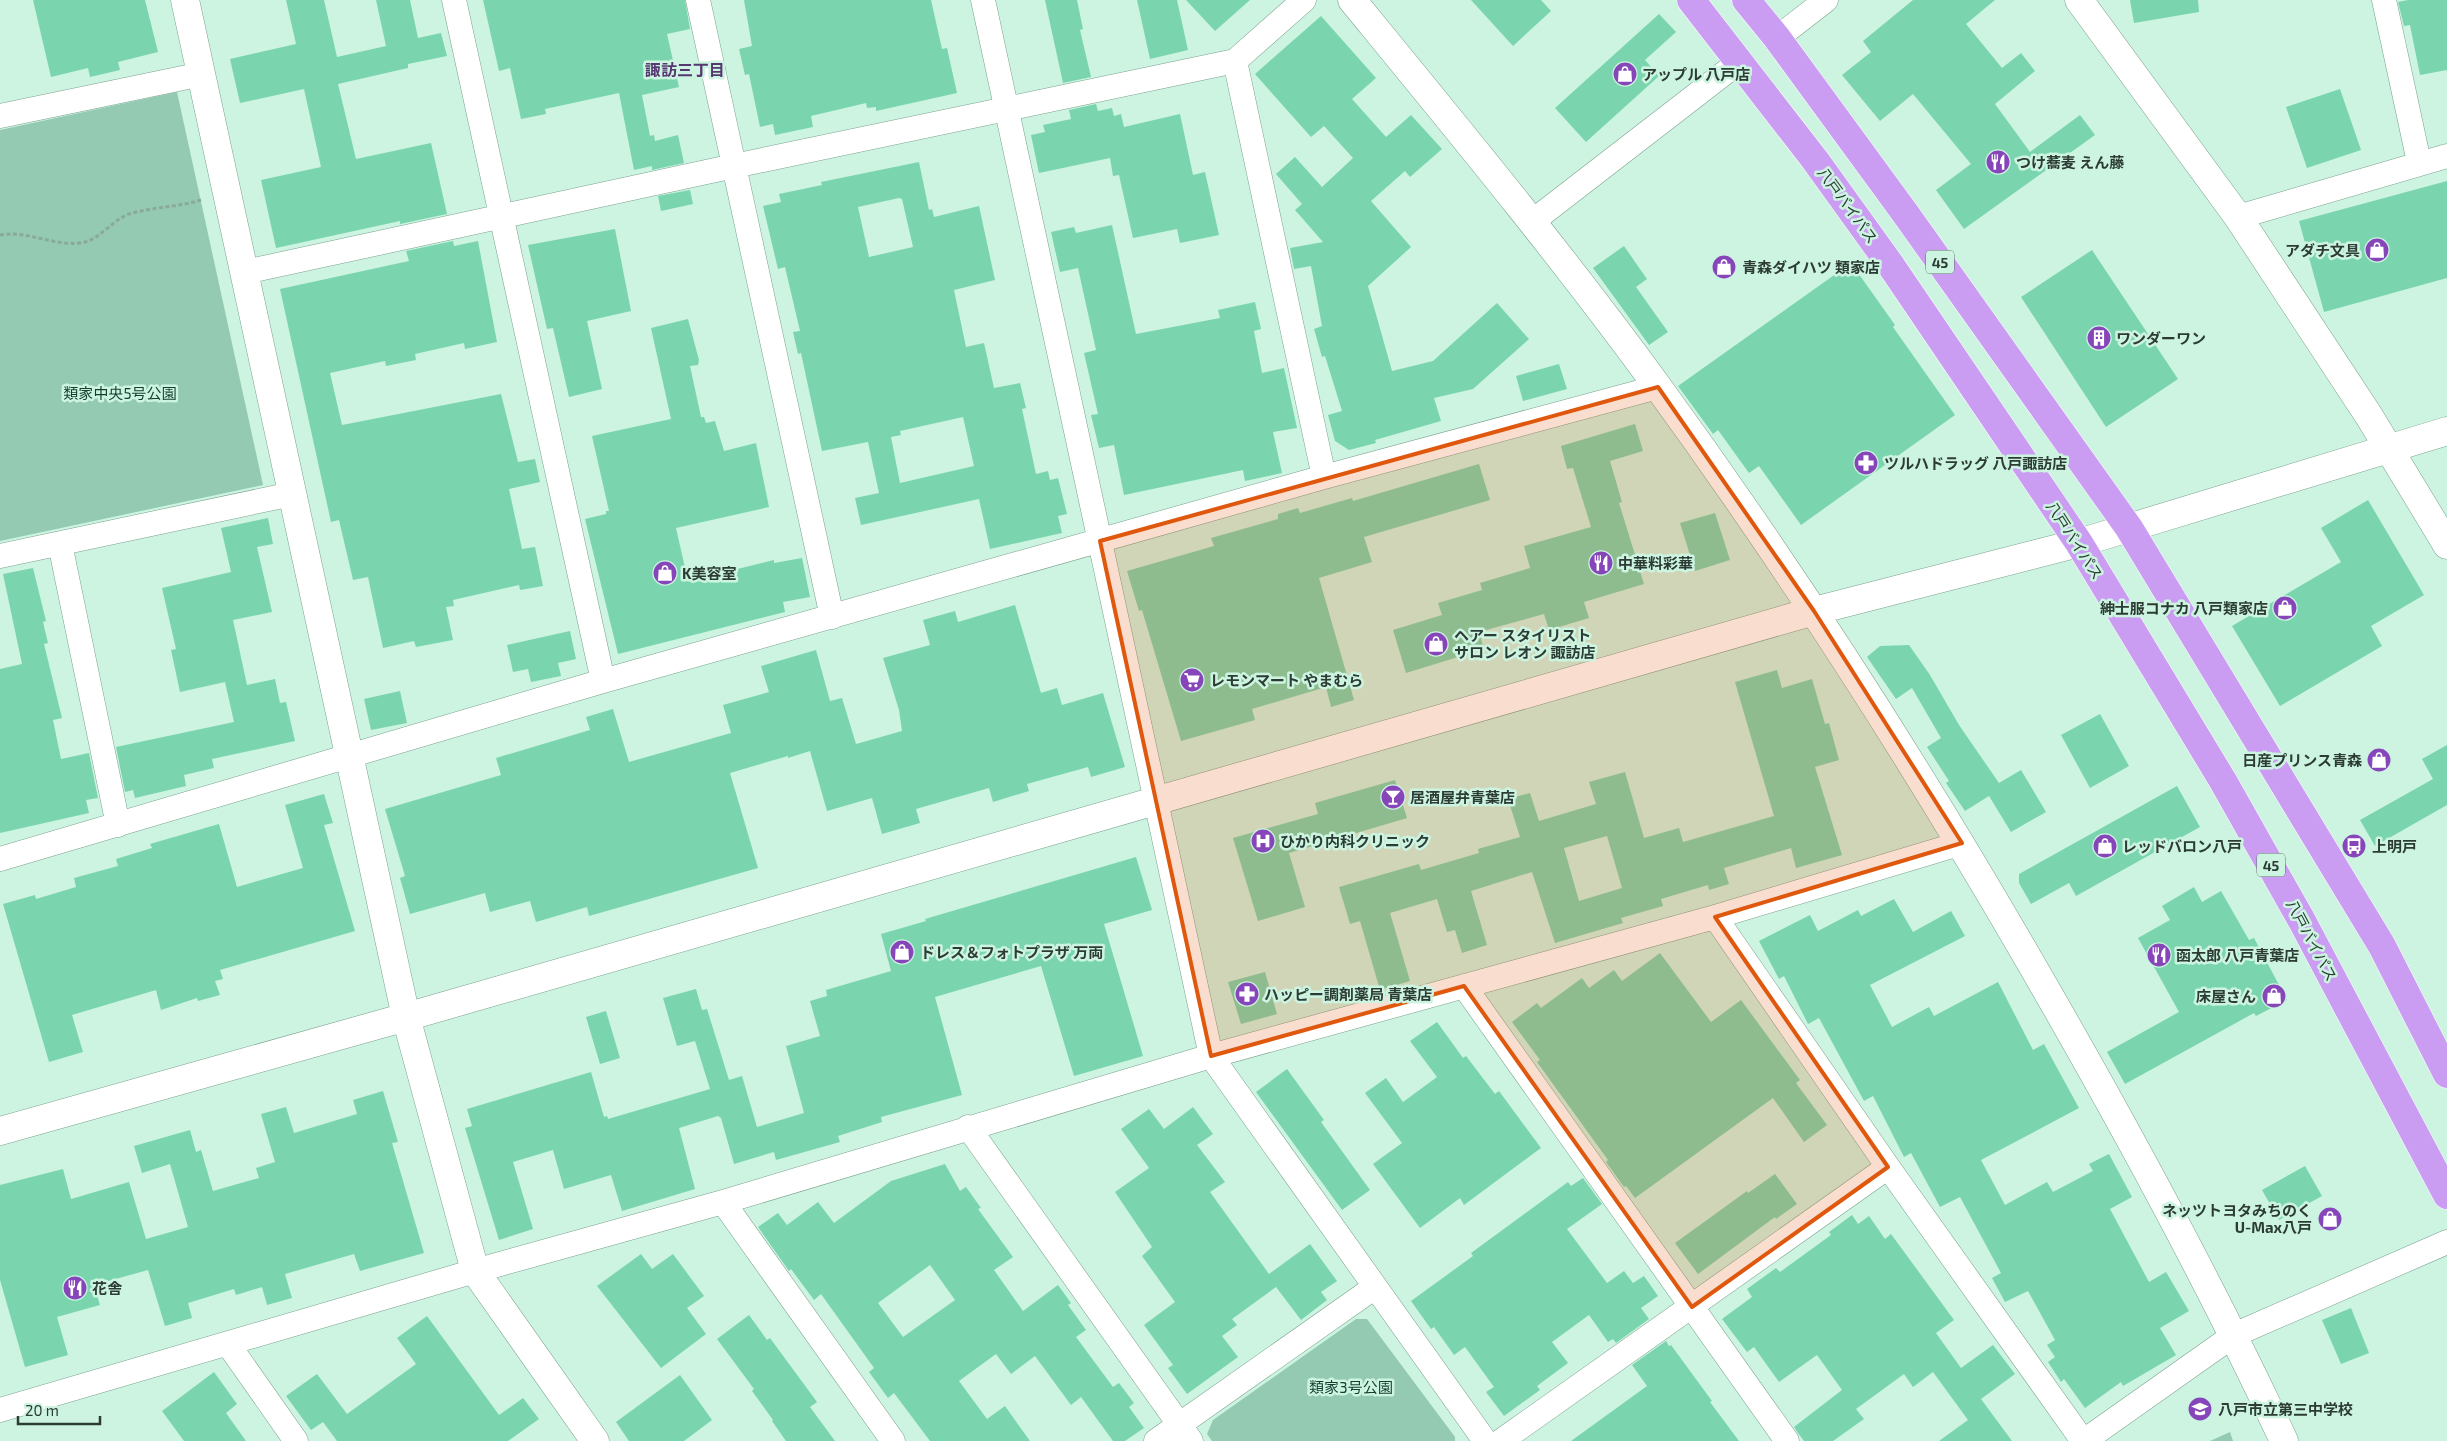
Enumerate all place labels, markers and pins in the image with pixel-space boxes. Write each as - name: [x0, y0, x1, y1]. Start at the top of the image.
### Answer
- shop icon: アップル 八戸店: [1612, 61, 1638, 87]
- place label: アップル 八戸店: [1642, 65, 1750, 83]
- restaurant icon: つけ蕎麦 えん藤: [1985, 149, 2011, 175]
- place label: つけ蕎麦 えん藤: [2016, 153, 2124, 171]
- shop icon: アダチ文具: [2364, 237, 2390, 263]
- place label: アダチ文具: [2285, 241, 2360, 259]
- shop icon: 青森ダイハツ 類家店: [1711, 254, 1737, 280]
- place label: 青森ダイハツ 類家店: [1742, 258, 1880, 276]
- building icon: ワンダーワン: [2086, 325, 2112, 351]
- place label: ワンダーワン: [2116, 329, 2206, 347]
- pharmacy icon: ツルハドラッグ 八戸諏訪店: [1853, 450, 1879, 476]
- place label: ツルハドラッグ 八戸諏訪店: [1884, 454, 2067, 472]
- restaurant icon: 中華料彩華: [1588, 550, 1614, 576]
- place label: 中華料彩華: [1618, 554, 1693, 572]
- shop icon: K美容室: [652, 560, 678, 586]
- place label: K美容室: [682, 564, 737, 582]
- shop icon: 紳士服コナカ 八戸類家店: [2272, 595, 2298, 621]
- place label: 紳士服コナカ 八戸類家店: [2100, 599, 2268, 617]
- place label: ヘアー スタイリスト サロン レオン 諏訪店: [1454, 626, 1595, 661]
- shop icon: ヘアー スタイリスト サロン レオン 諏訪店: [1423, 631, 1449, 657]
- supermarket icon: レモンマート やまむら: [1179, 667, 1205, 693]
- place label: レモンマート やまむら: [1210, 671, 1363, 689]
- shop icon: 日産プリンス青森: [2366, 747, 2392, 773]
- place label: 日産プリンス青森: [2242, 751, 2362, 769]
- bar icon: 居酒屋弁青葉店: [1380, 784, 1406, 810]
- place label: 居酒屋弁青葉店: [1410, 788, 1515, 806]
- hospital icon: ひかり内科クリニック: [1250, 828, 1276, 854]
- place label: ひかり内科クリニック: [1280, 832, 1430, 850]
- shop icon: レッドバロン八戸: [2092, 833, 2118, 859]
- bus stop icon: 上明戸: [2341, 833, 2367, 859]
- place label: レッドバロン八戸: [2122, 837, 2242, 855]
- place label: 上明戸: [2372, 837, 2417, 855]
- shop icon: ドレス＆フォトプラザ 万両: [889, 939, 915, 965]
- restaurant icon: 函太郎 八戸青葉店: [2146, 942, 2172, 968]
- place label: ドレス＆フォトプラザ 万両: [920, 943, 1103, 961]
- place label: 函太郎 八戸青葉店: [2176, 946, 2299, 964]
- pharmacy icon: ハッピー調剤薬局 青葉店: [1234, 981, 1260, 1007]
- shop icon: 床屋さん: [2261, 983, 2287, 1009]
- place label: ハッピー調剤薬局 青葉店: [1264, 985, 1432, 1003]
- place label: 床屋さん: [2196, 987, 2256, 1005]
- place label: ネッツトヨタみちのく U-Max八戸: [2162, 1201, 2312, 1236]
- shop icon: ネッツトヨタみちのく U-Max八戸: [2317, 1206, 2343, 1232]
- restaurant icon: 花舎: [62, 1275, 88, 1301]
- place label: 花舎: [92, 1279, 123, 1297]
- school or university icon: 八戸市立第三中学校: [2187, 1396, 2213, 1422]
- place label: 八戸市立第三中学校: [2218, 1400, 2353, 1418]

